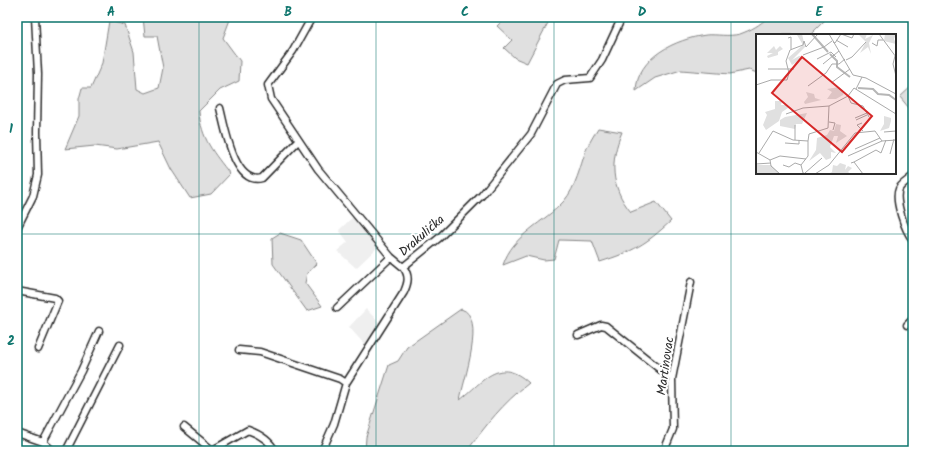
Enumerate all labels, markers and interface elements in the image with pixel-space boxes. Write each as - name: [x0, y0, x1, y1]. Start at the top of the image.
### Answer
- text: A: [107, 2, 115, 23]
- text: B: [284, 2, 292, 23]
- text: C: [461, 2, 469, 23]
- text: D: [638, 2, 647, 23]
- text: E: [815, 2, 823, 23]
- inset map: [756, 34, 896, 174]
- text: 1: [9, 119, 13, 140]
- street label: Drakulićka: [394, 210, 450, 262]
- text: 2: [7, 331, 15, 352]
- street label: Martinovac: [651, 335, 681, 397]

